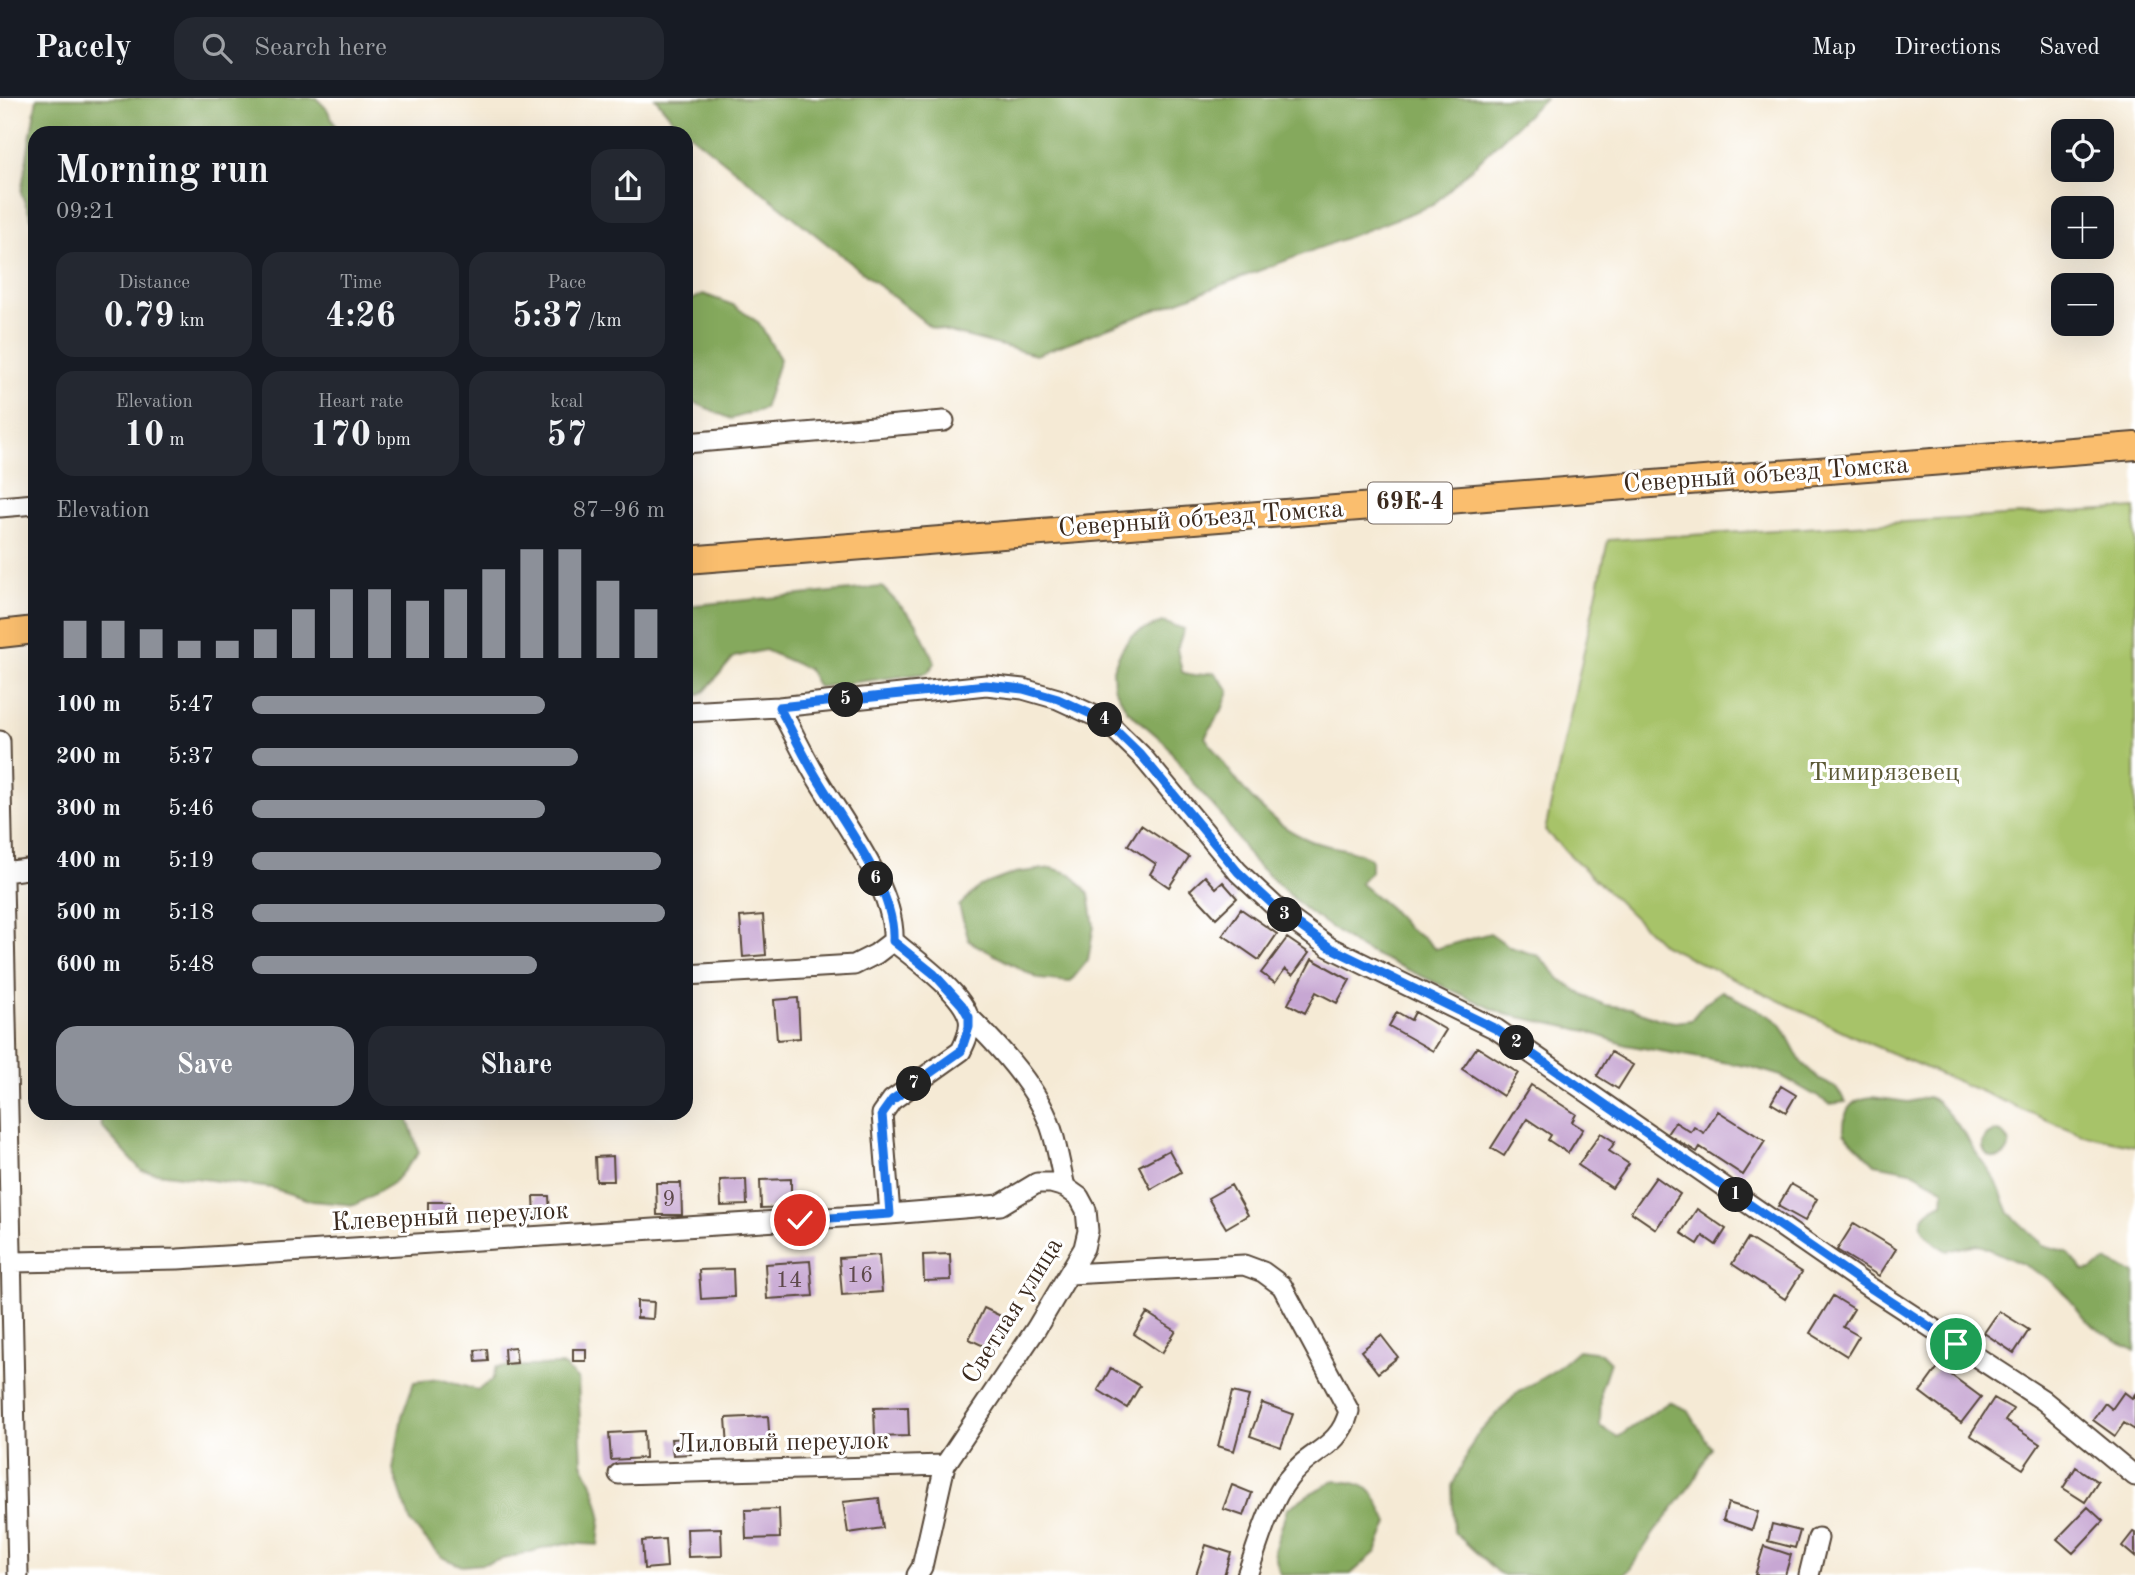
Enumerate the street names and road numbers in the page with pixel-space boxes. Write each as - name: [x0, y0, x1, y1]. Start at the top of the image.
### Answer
- street label: Северный объезд Томска: [1622, 452, 1910, 498]
- road number: 69К-4: [1368, 482, 1452, 524]
- street label: Северный объезд Томска: [1057, 496, 1345, 542]
- street label: Клеверный переулок: [331, 1198, 569, 1236]
- street label: Светлая улица: [958, 1233, 1068, 1389]
- street label: Лиловый переулок: [675, 1428, 889, 1458]

